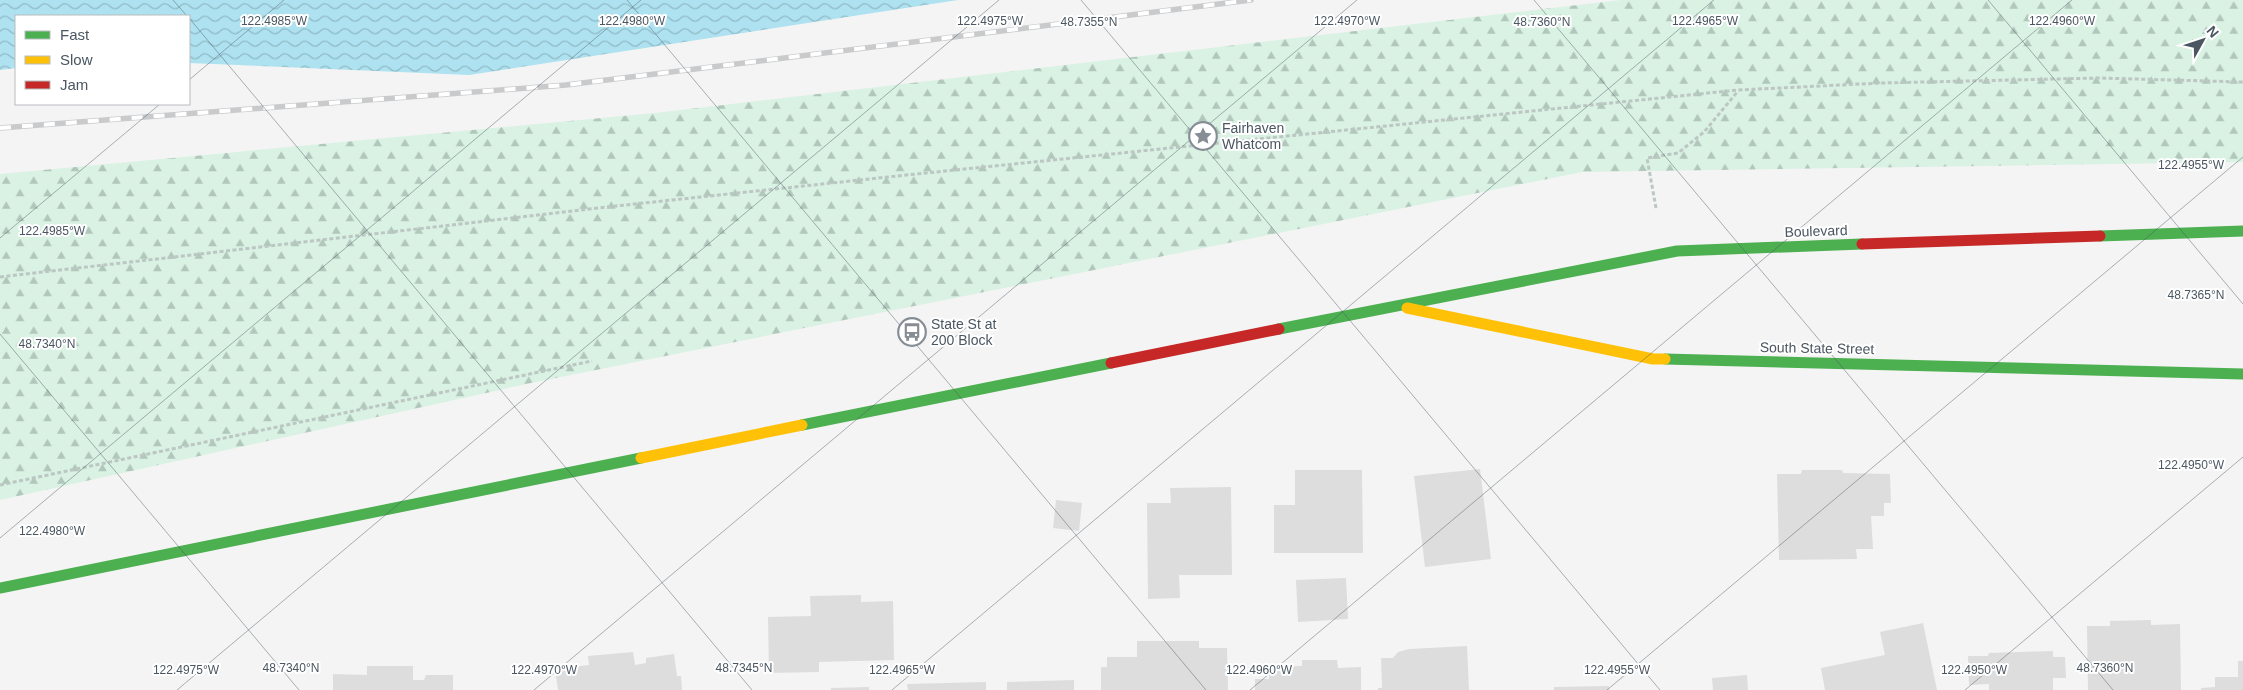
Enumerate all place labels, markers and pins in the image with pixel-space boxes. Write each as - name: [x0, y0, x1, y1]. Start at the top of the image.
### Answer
- place label: Fairhaven Whatcom: [1222, 120, 1284, 152]
- place icon: Fairhaven Whatcom: [1188, 121, 1218, 151]
- place label: State St at 200 Block: [931, 316, 996, 348]
- bus stop icon: State St at 200 Block: [897, 317, 927, 347]

